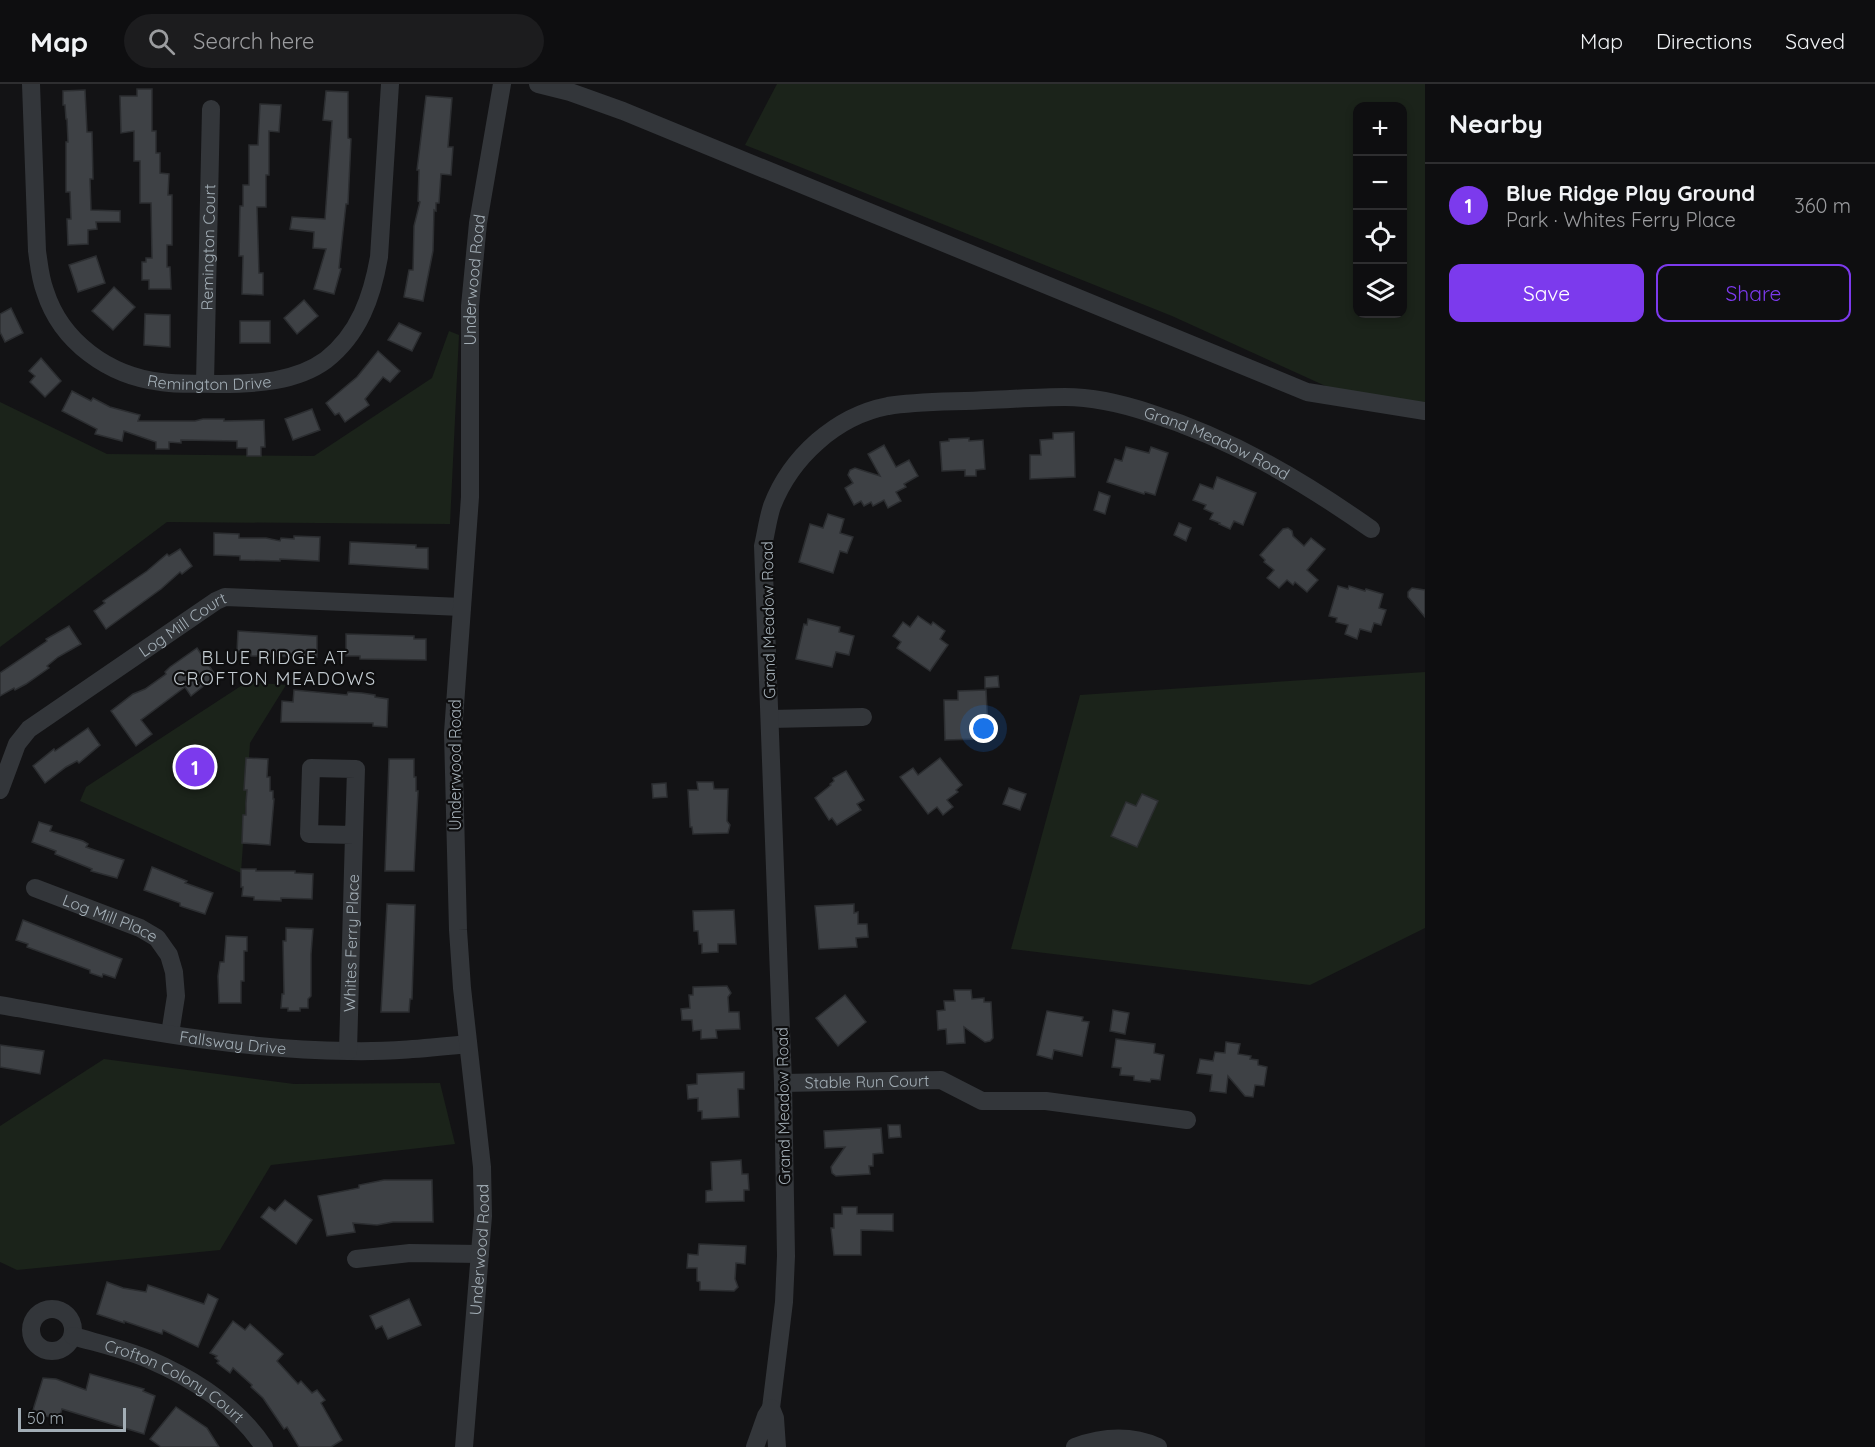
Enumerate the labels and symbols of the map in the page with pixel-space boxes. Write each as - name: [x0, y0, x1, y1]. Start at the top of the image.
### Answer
- street label: Remington Court: [197, 184, 219, 310]
- street label: Underwood Road: [460, 213, 489, 346]
- street label: Remington Drive: [146, 370, 273, 394]
- street label: Grand Meadow Road: [1141, 402, 1293, 484]
- street label: Grand Meadow Road: [757, 541, 779, 699]
- street label: Log Mill Court: [135, 588, 229, 661]
- district label: BLUE RIDGE AT CROFTON MEADOWS: [173, 646, 377, 690]
- street label: Underwood Road: [445, 699, 465, 831]
- your location: [969, 714, 998, 743]
- pin: 1: [176, 744, 214, 790]
- street label: Whites Ferry Place: [339, 874, 363, 1012]
- street label: Log Mill Place: [60, 889, 162, 946]
- street label: Fallsway Drive: [178, 1026, 287, 1058]
- street label: Grand Meadow Road: [772, 1027, 794, 1185]
- street label: Stable Run Court: [804, 1070, 930, 1093]
- street label: Underwood Road: [465, 1184, 493, 1316]
- street label: Crofton Colony Court: [102, 1335, 249, 1427]
- scale bar: [18, 1405, 126, 1432]

